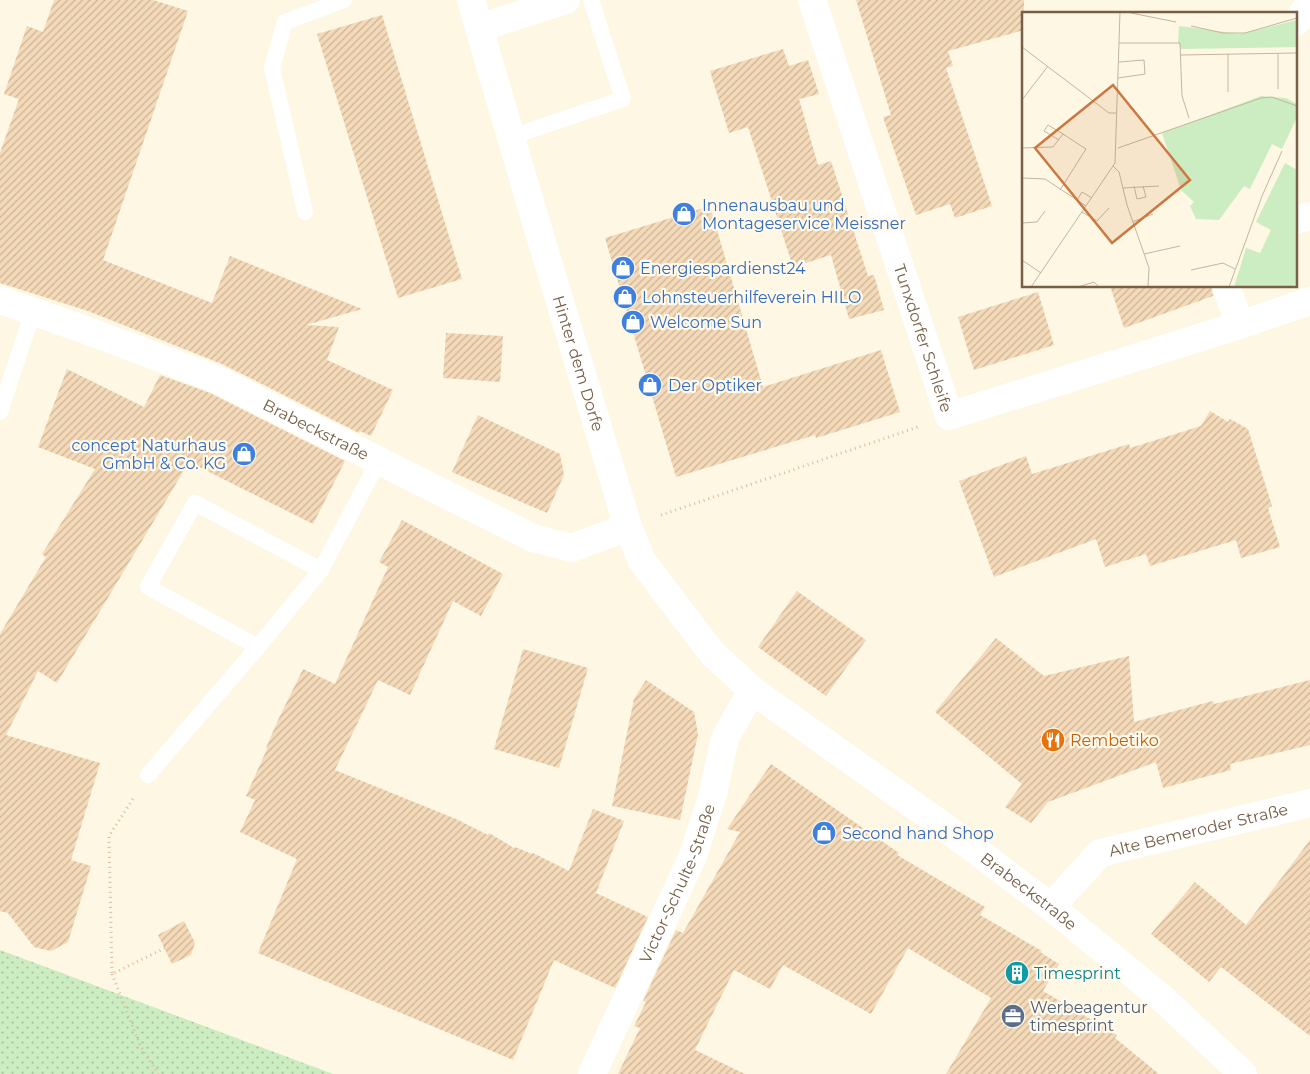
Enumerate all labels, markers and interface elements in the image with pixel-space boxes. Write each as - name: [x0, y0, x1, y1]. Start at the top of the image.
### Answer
- inset map: [1022, 12, 1298, 288]
- place label: Innenausbau und Montageservice Meissner: [702, 196, 906, 233]
- shop icon: Innenausbau und Montageservice Meissner: [671, 201, 697, 227]
- shop icon: Energiespardienst24: [610, 255, 636, 281]
- place label: Energiespardienst24: [640, 259, 806, 278]
- street label: Tunxdorfer Schleife: [890, 262, 956, 415]
- shop icon: Lohnsteuerhilfeverein HILO: [612, 284, 638, 310]
- place label: Lohnsteuerhilfeverein HILO: [642, 288, 861, 307]
- street label: Hinter dem Dorfe: [549, 293, 608, 434]
- shop icon: Welcome Sun: [620, 309, 646, 335]
- place label: Welcome Sun: [650, 313, 762, 332]
- shop icon: Der Optiker: [637, 372, 663, 398]
- place label: Der Optiker: [668, 376, 762, 395]
- street label: Brabeckstraße: [260, 395, 372, 464]
- place label: concept Naturhaus GmbH & Co. KG: [71, 436, 226, 473]
- shop icon: concept Naturhaus GmbH & Co. KG: [231, 441, 257, 467]
- restaurant icon: Rembetiko: [1040, 727, 1066, 753]
- place label: Rembetiko: [1070, 731, 1159, 750]
- street label: Alte Bemeroder Straße: [1107, 800, 1290, 861]
- street label: Victor-Schulte-Straße: [636, 802, 719, 966]
- shop icon: Second hand Shop: [811, 820, 837, 846]
- place label: Second hand Shop: [842, 824, 994, 843]
- street label: Brabeckstraße: [977, 849, 1080, 934]
- building icon: Timesprint: [1004, 960, 1030, 986]
- place label: Timesprint: [1034, 964, 1121, 983]
- place label: Werbeagentur timesprint: [1030, 998, 1148, 1035]
- office icon: Werbeagentur timesprint: [1000, 1003, 1026, 1029]

